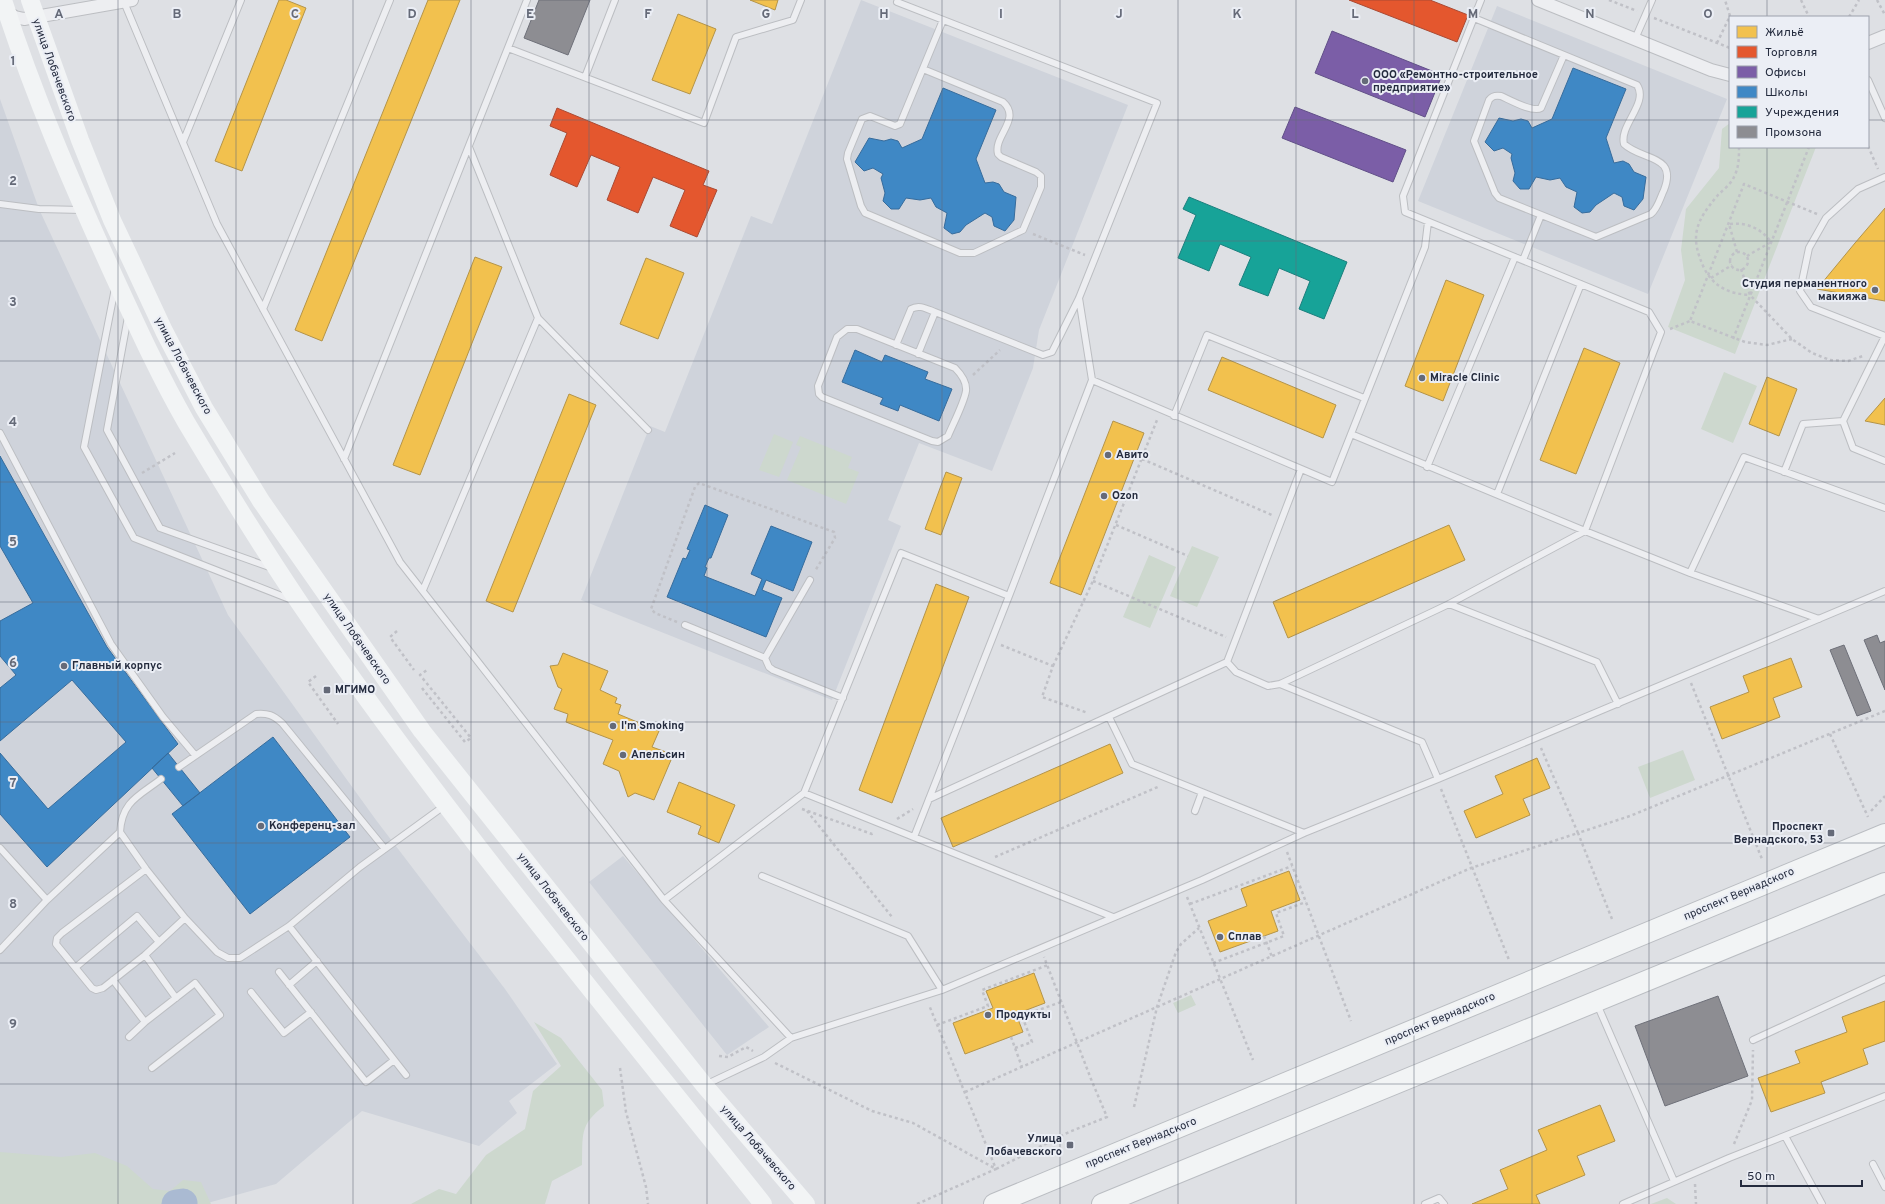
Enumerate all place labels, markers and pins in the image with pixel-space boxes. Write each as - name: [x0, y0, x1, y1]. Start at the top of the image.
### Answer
- place label: ООО «Ремонтно-строительное предприятие»: [1373, 68, 1538, 95]
- marker: ООО «Ремонтно-строительное предприятие»: [1360, 76, 1370, 86]
- place label: Студия перманентного макияжа: [1742, 277, 1867, 304]
- marker: Студия перманентного макияжа: [1870, 285, 1880, 295]
- place label: Miracle Clinic: [1430, 371, 1500, 385]
- marker: Miracle Clinic: [1417, 373, 1427, 383]
- place label: Авито: [1116, 448, 1149, 462]
- marker: Авито: [1103, 450, 1113, 460]
- place label: Ozon: [1112, 489, 1138, 503]
- marker: Ozon: [1099, 491, 1109, 501]
- place label: Главный корпус: [72, 659, 162, 673]
- marker: Главный корпус: [59, 661, 69, 671]
- place label: МГИМО: [335, 683, 375, 697]
- marker: МГИМО: [322, 685, 332, 695]
- place label: I'm Smoking: [621, 719, 684, 733]
- marker: I'm Smoking: [608, 721, 618, 731]
- place label: Апельсин: [631, 748, 685, 762]
- marker: Апельсин: [618, 750, 628, 760]
- place label: Конференц-зал: [269, 819, 355, 833]
- place label: Проспект Вернадского, 53: [1734, 820, 1823, 847]
- marker: Конференц-зал: [256, 821, 266, 831]
- marker: Проспект Вернадского, 53: [1826, 828, 1836, 838]
- place label: Сплав: [1228, 930, 1262, 944]
- marker: Сплав: [1215, 932, 1225, 942]
- place label: Продукты: [996, 1008, 1051, 1022]
- marker: Продукты: [983, 1010, 993, 1020]
- place label: Улица Лобачевского: [986, 1132, 1062, 1159]
- marker: Улица Лобачевского: [1065, 1140, 1075, 1150]

